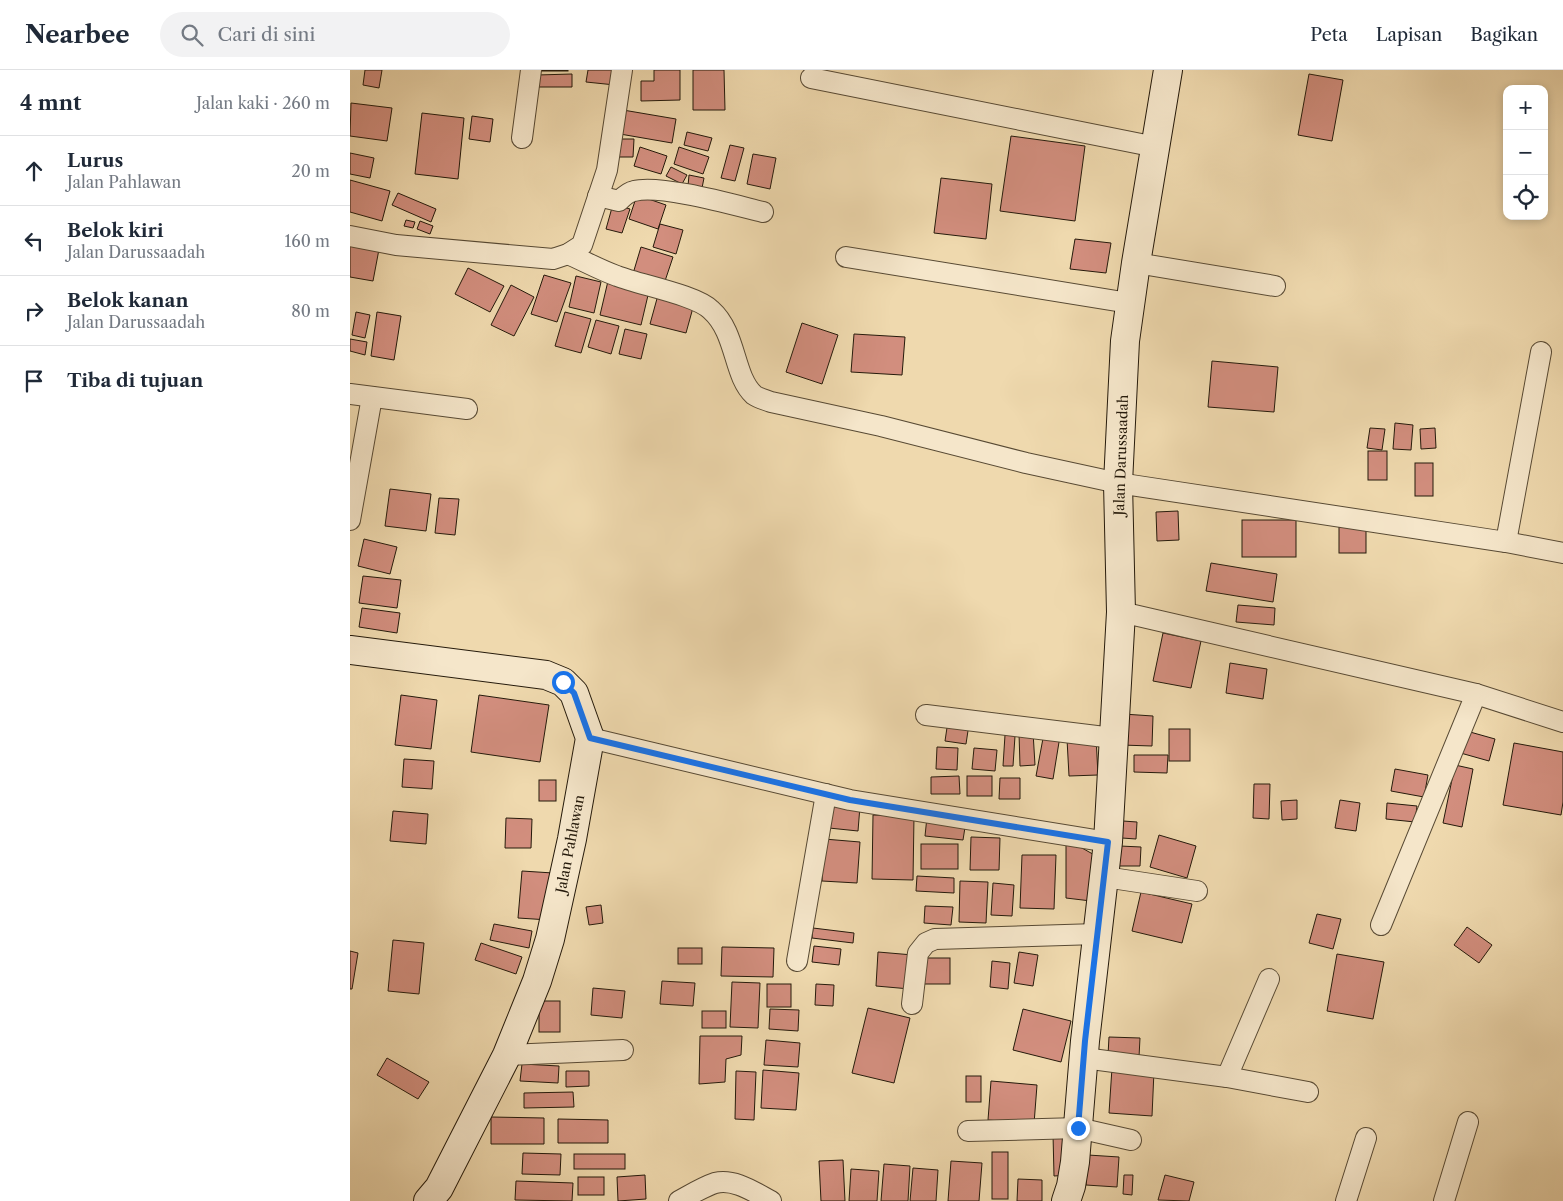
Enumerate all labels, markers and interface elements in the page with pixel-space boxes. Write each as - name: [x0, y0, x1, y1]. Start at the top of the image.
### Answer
- search box: [160, 12, 510, 57]
- text: Nearbee: [25, 20, 130, 49]
- icon: search: [178, 21, 206, 49]
- text: Cari di sini: [218, 23, 315, 46]
- text: Peta: [1310, 24, 1348, 46]
- text: Lapisan: [1376, 24, 1442, 46]
- text: Bagikan: [1470, 24, 1538, 46]
- map controls: [1503, 85, 1548, 220]
- button: +: [1503, 85, 1548, 130]
- text: 4 mnt: [20, 90, 81, 115]
- text: Jalan kaki · 260 m: [196, 93, 330, 113]
- button: −: [1503, 130, 1548, 175]
- text: Lurus: [67, 149, 123, 172]
- icon: ahead: [20, 157, 48, 185]
- text: 20 m: [291, 161, 330, 181]
- text: Jalan Pahlawan: [67, 172, 181, 192]
- button: locate: [1503, 175, 1548, 220]
- text: Belok kiri: [67, 219, 164, 242]
- icon: left: [20, 227, 48, 255]
- text: 160 m: [285, 231, 330, 251]
- text: Jalan Darussaadah: [67, 242, 205, 262]
- text: Belok kanan: [67, 289, 189, 312]
- icon: right: [20, 297, 48, 325]
- text: 80 m: [291, 301, 330, 321]
- text: Jalan Darussaadah: [67, 312, 205, 332]
- icon: arrive: [20, 367, 48, 395]
- text: Tiba di tujuan: [67, 369, 203, 392]
- street label: Jalan Darussaadah: [1110, 394, 1132, 518]
- route start: [552, 671, 575, 694]
- street label: Jalan Pahlawan: [551, 793, 588, 897]
- route end: [1067, 1117, 1090, 1140]

